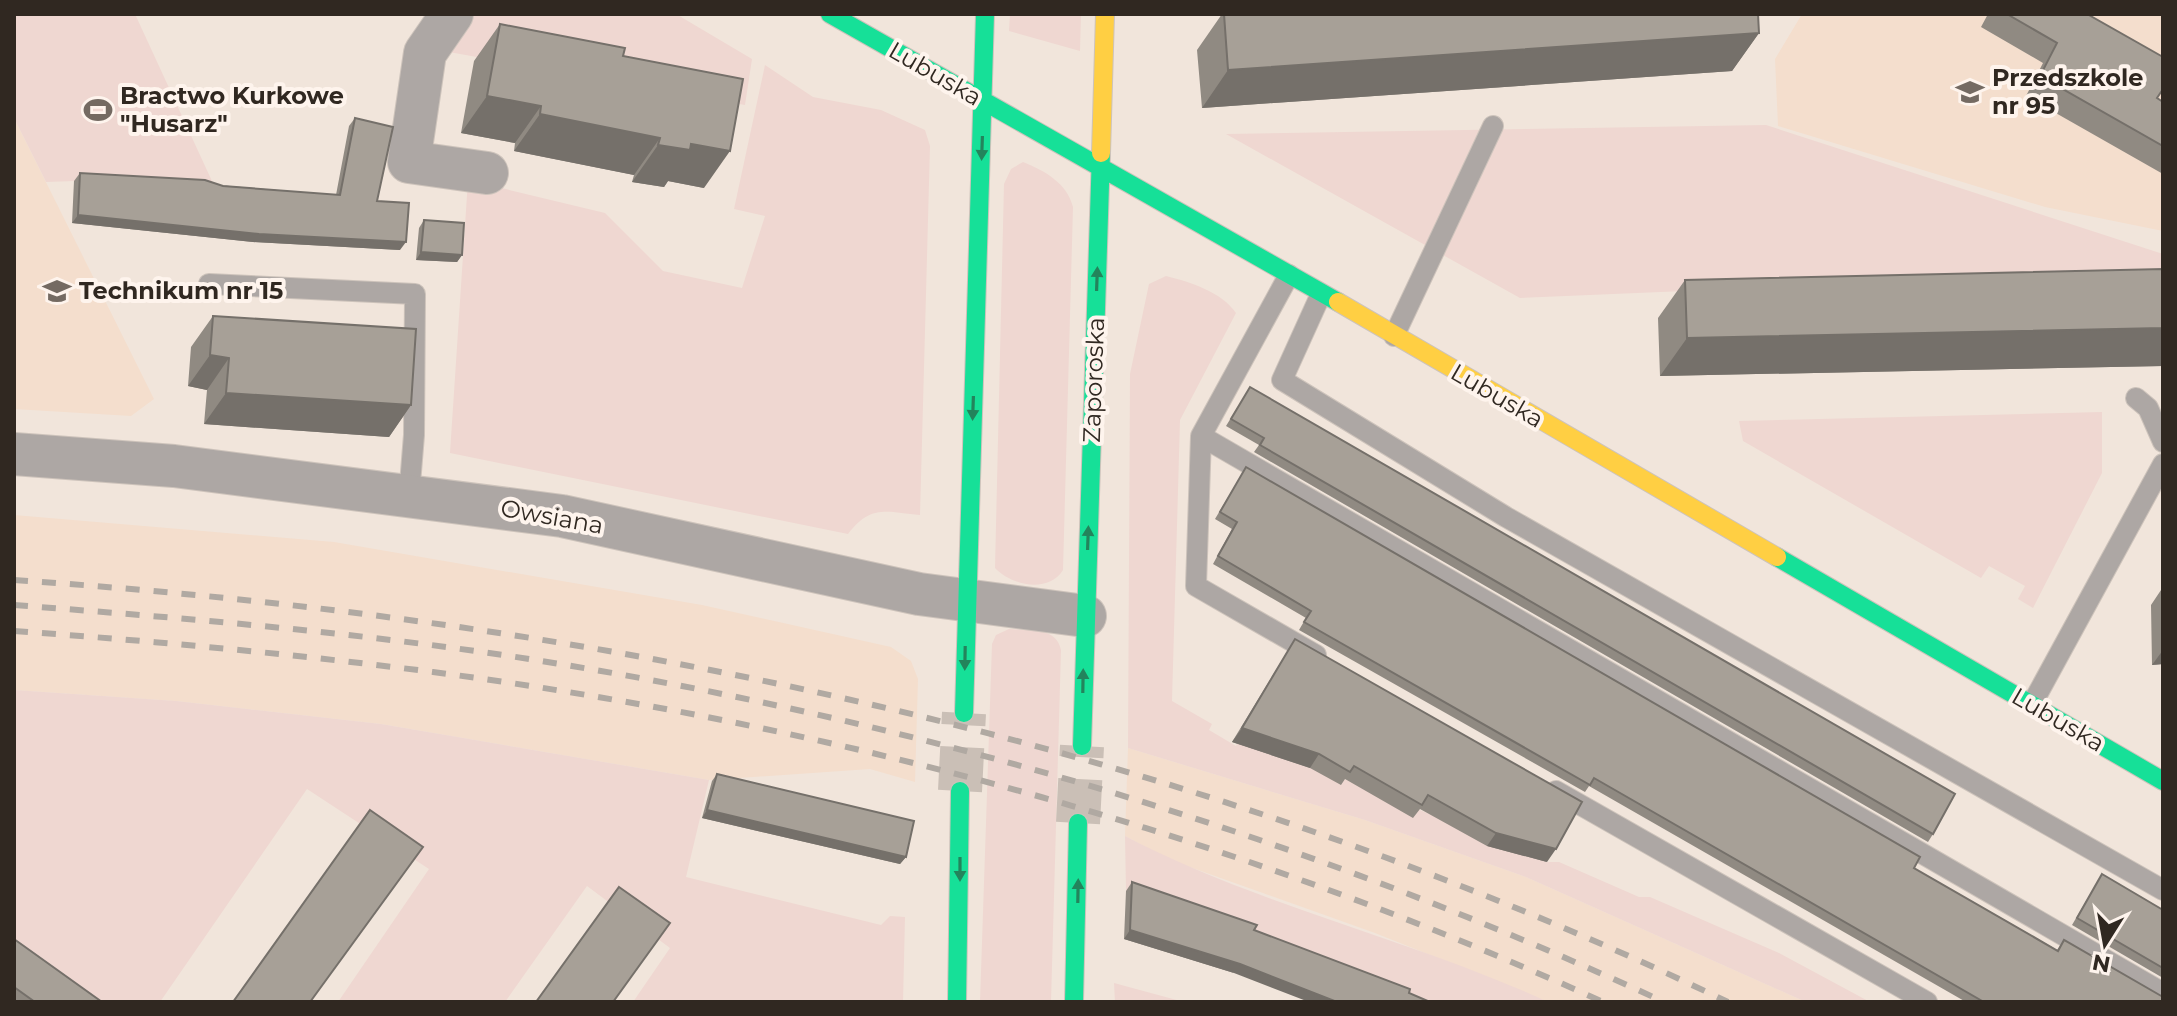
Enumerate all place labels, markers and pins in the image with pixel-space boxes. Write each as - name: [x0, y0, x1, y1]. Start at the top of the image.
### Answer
- place label: Przedszkole nr 95: [1992, 63, 2143, 120]
- school or university icon: Przedszkole nr 95: [1955, 77, 1985, 107]
- place label: Bractwo Kurkowe "Husarz": [120, 81, 344, 138]
- sports icon: Bractwo Kurkowe "Husarz": [83, 95, 113, 125]
- school or university icon: Technikum nr 15: [42, 276, 72, 306]
- place label: Technikum nr 15: [79, 276, 283, 305]

